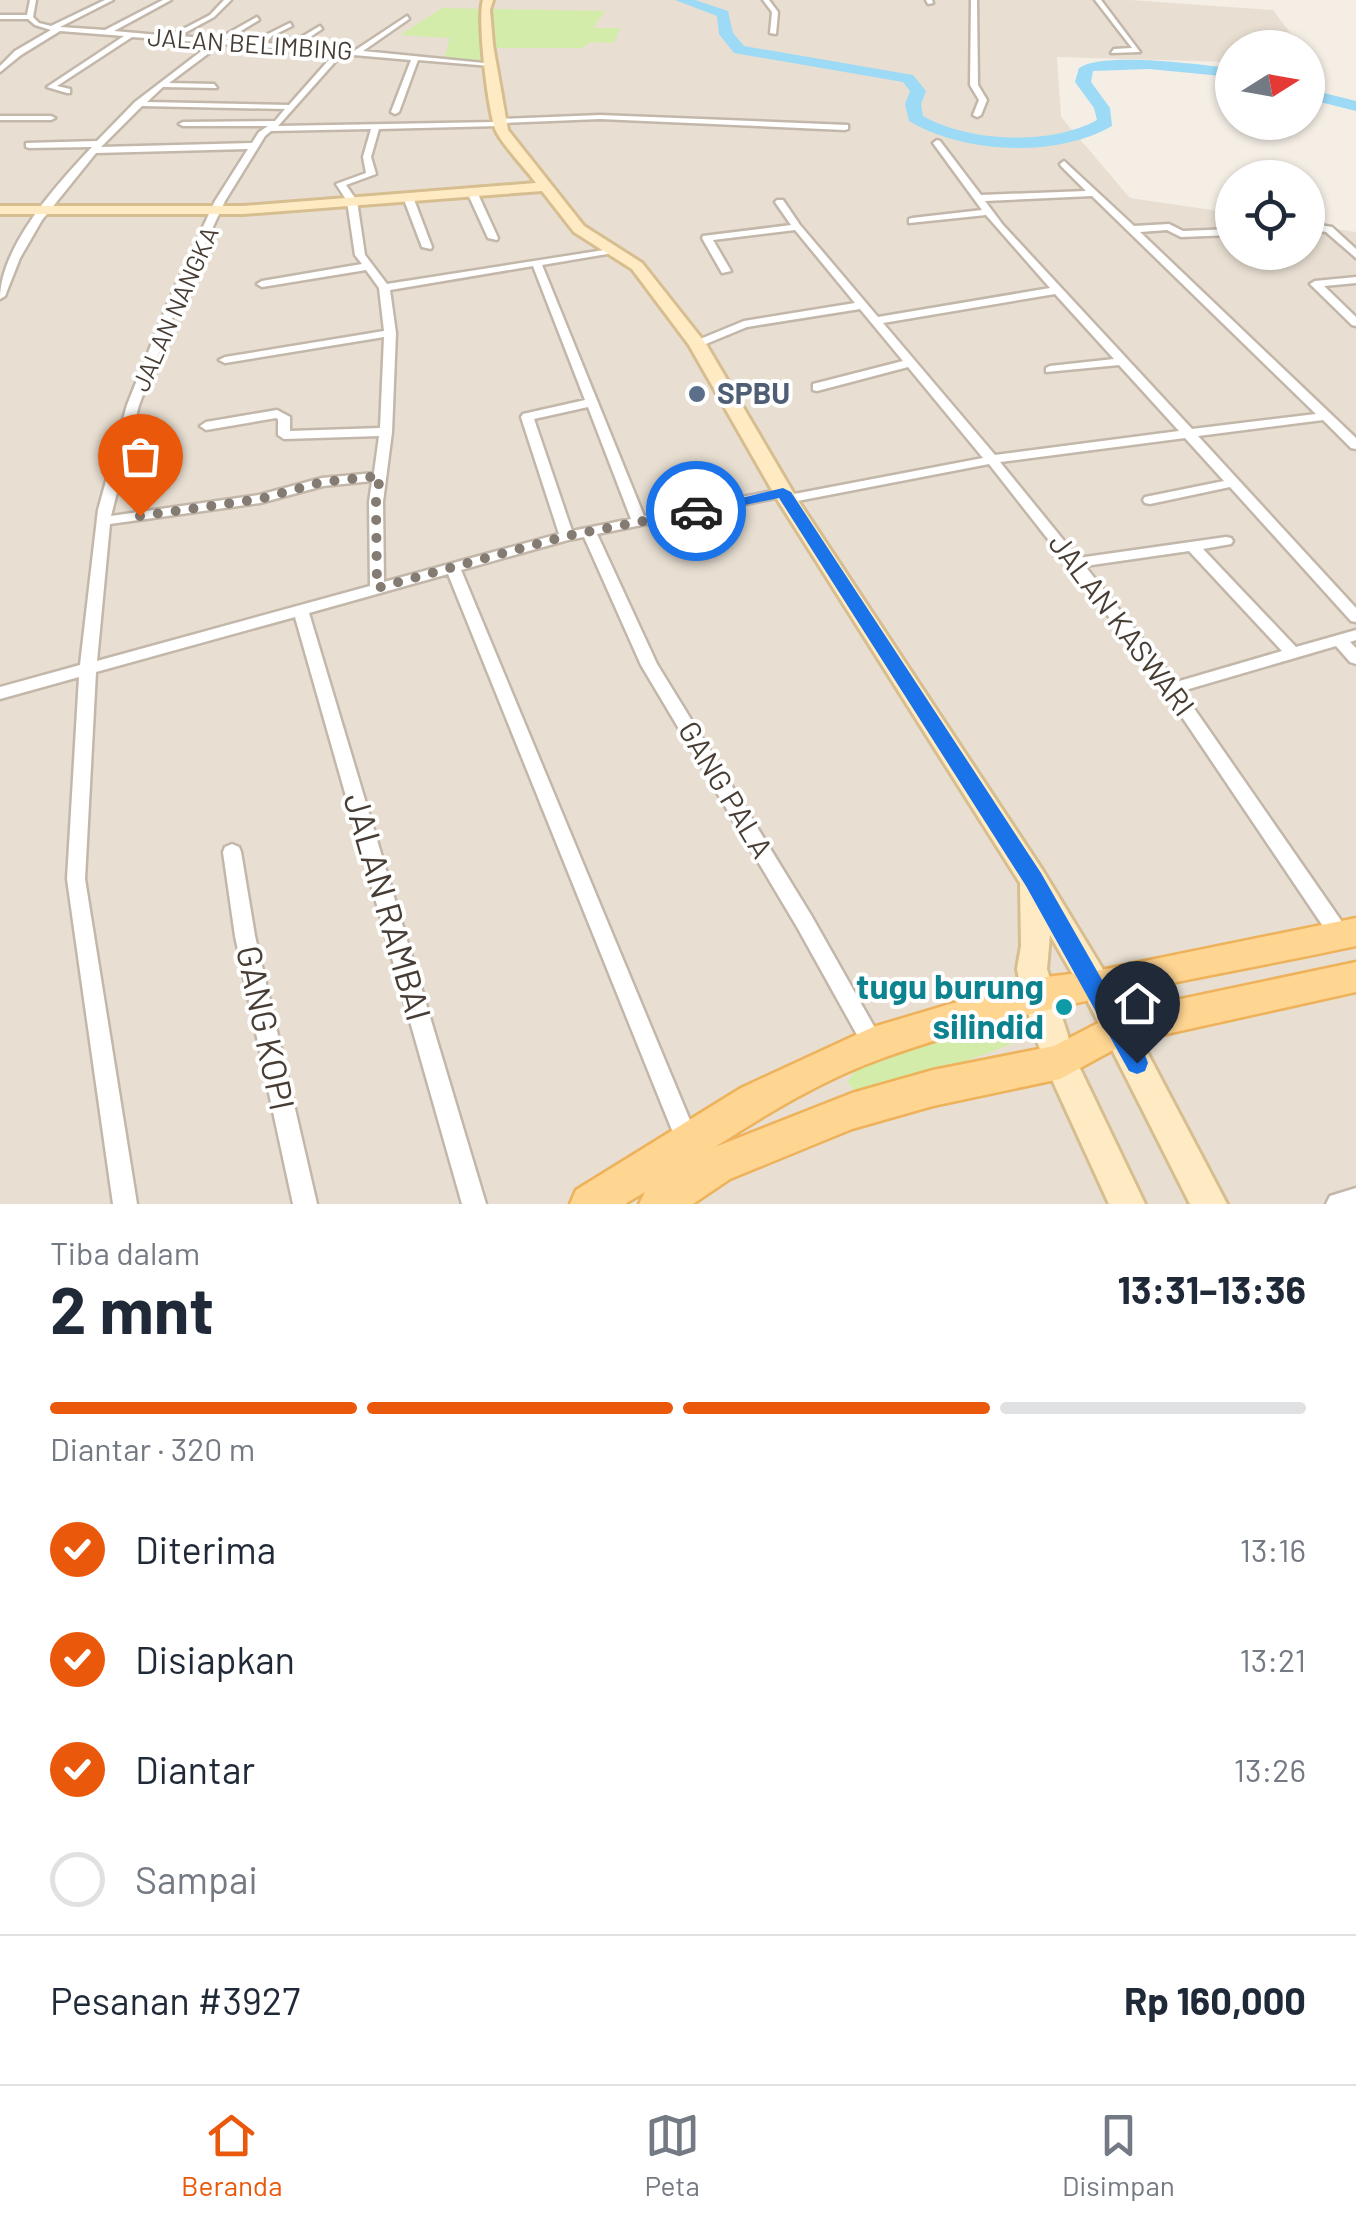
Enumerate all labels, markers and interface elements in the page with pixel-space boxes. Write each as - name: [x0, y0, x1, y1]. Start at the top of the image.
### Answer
- street label: JALAN BELIMBING: [147, 21, 354, 65]
- north arrow: [1215, 30, 1325, 140]
- map controls: [1215, 30, 1325, 270]
- button: locate: [1215, 160, 1325, 270]
- street label: JALAN NANGKA: [124, 222, 224, 396]
- place label: SPBU: [717, 374, 790, 410]
- marker: SPBU: [686, 383, 708, 405]
- pin: [98, 414, 183, 517]
- icon: bag: [113, 429, 168, 484]
- courier: [646, 461, 746, 561]
- icon: car: [669, 484, 724, 539]
- street label: JALAN KASWARI: [1042, 525, 1203, 722]
- street label: GANG PALA: [672, 714, 782, 864]
- street label: JALAN RAMBAI: [336, 788, 441, 1025]
- street label: GANG KOPI: [229, 941, 305, 1114]
- pin: [1095, 961, 1180, 1064]
- place label: tugu burung silindid: [856, 964, 1044, 1046]
- icon: home: [1110, 976, 1165, 1031]
- marker: tugu burung silindid: [1053, 996, 1075, 1018]
- text: Tiba dalam: [50, 1233, 200, 1271]
- text: 13:31–13:36: [1118, 1266, 1306, 1312]
- text: 2 mnt: [50, 1269, 214, 1347]
- text: Diantar · 320 m: [50, 1429, 255, 1467]
- icon: check: [50, 1522, 105, 1577]
- text: Diterima: [135, 1526, 276, 1572]
- text: 13:16: [1240, 1530, 1306, 1568]
- icon: check: [50, 1632, 105, 1687]
- text: Disiapkan: [135, 1636, 295, 1682]
- text: 13:21: [1240, 1640, 1306, 1678]
- icon: check: [50, 1742, 105, 1797]
- text: Diantar: [135, 1746, 255, 1792]
- text: 13:26: [1234, 1750, 1306, 1788]
- text: Sampai: [135, 1856, 258, 1902]
- text: Pesanan #3927: [50, 1977, 300, 2023]
- text: Rp 160,000: [1124, 1977, 1306, 2023]
- tab: Beranda: [181, 2108, 282, 2202]
- tab: Peta: [645, 2108, 700, 2202]
- tab: Disimpan: [1062, 2108, 1175, 2202]

